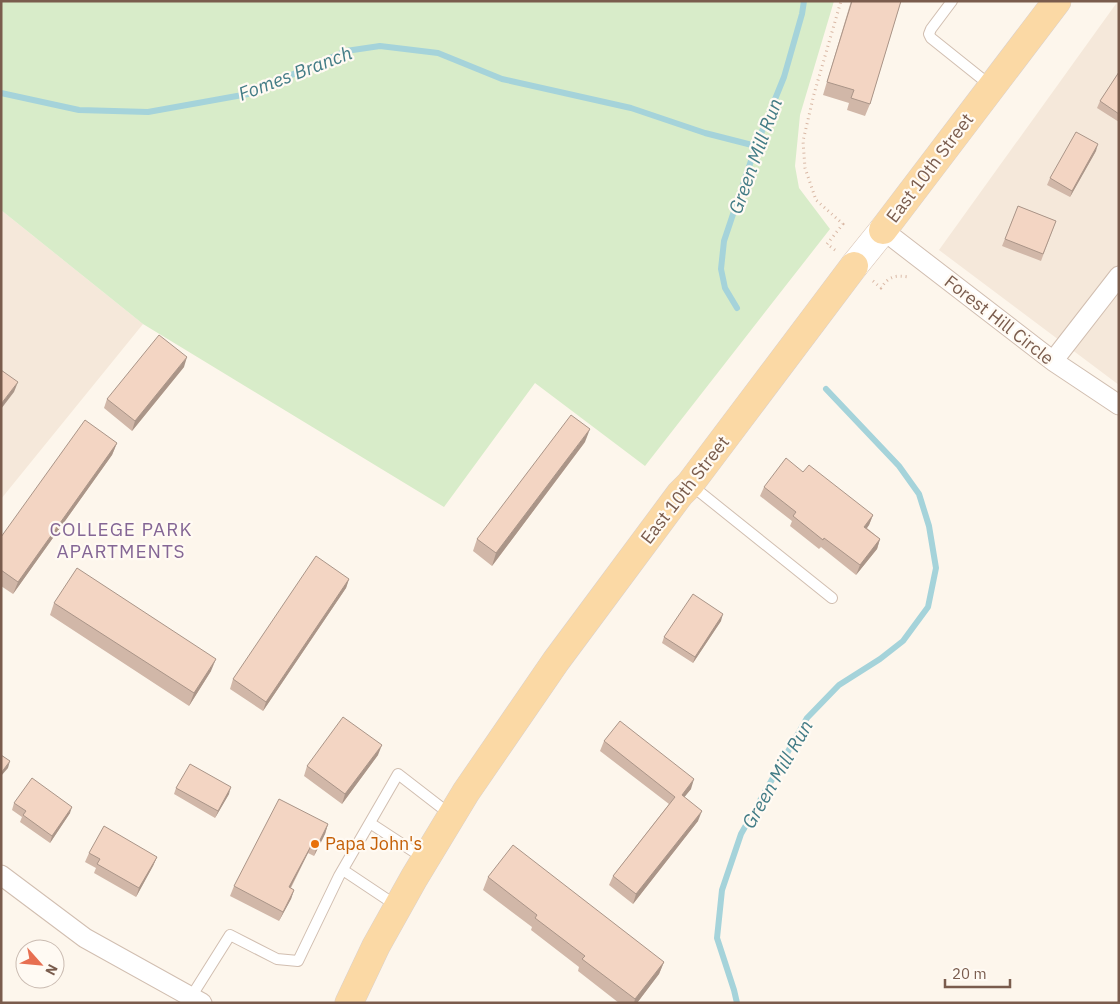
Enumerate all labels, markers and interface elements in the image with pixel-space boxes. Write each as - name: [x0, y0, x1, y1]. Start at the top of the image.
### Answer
- water label: Fomes Branch: [235, 40, 355, 106]
- water label: Green Mill Run: [723, 95, 787, 217]
- street label: East 10th Street: [881, 108, 978, 227]
- street label: Forest Hill Circle: [940, 270, 1059, 370]
- street label: East 10th Street: [635, 431, 734, 548]
- district label: COLLEGE PARK APARTMENTS: [50, 517, 192, 563]
- water label: Green Mill Run: [736, 716, 818, 832]
- place label: Papa John's: [325, 832, 422, 855]
- marker: Papa John's: [309, 838, 321, 850]
- north arrow: [15, 939, 65, 989]
- scale bar: [945, 956, 1010, 988]
- text: N: [41, 961, 62, 979]
- text: 20 m: [952, 964, 987, 983]

